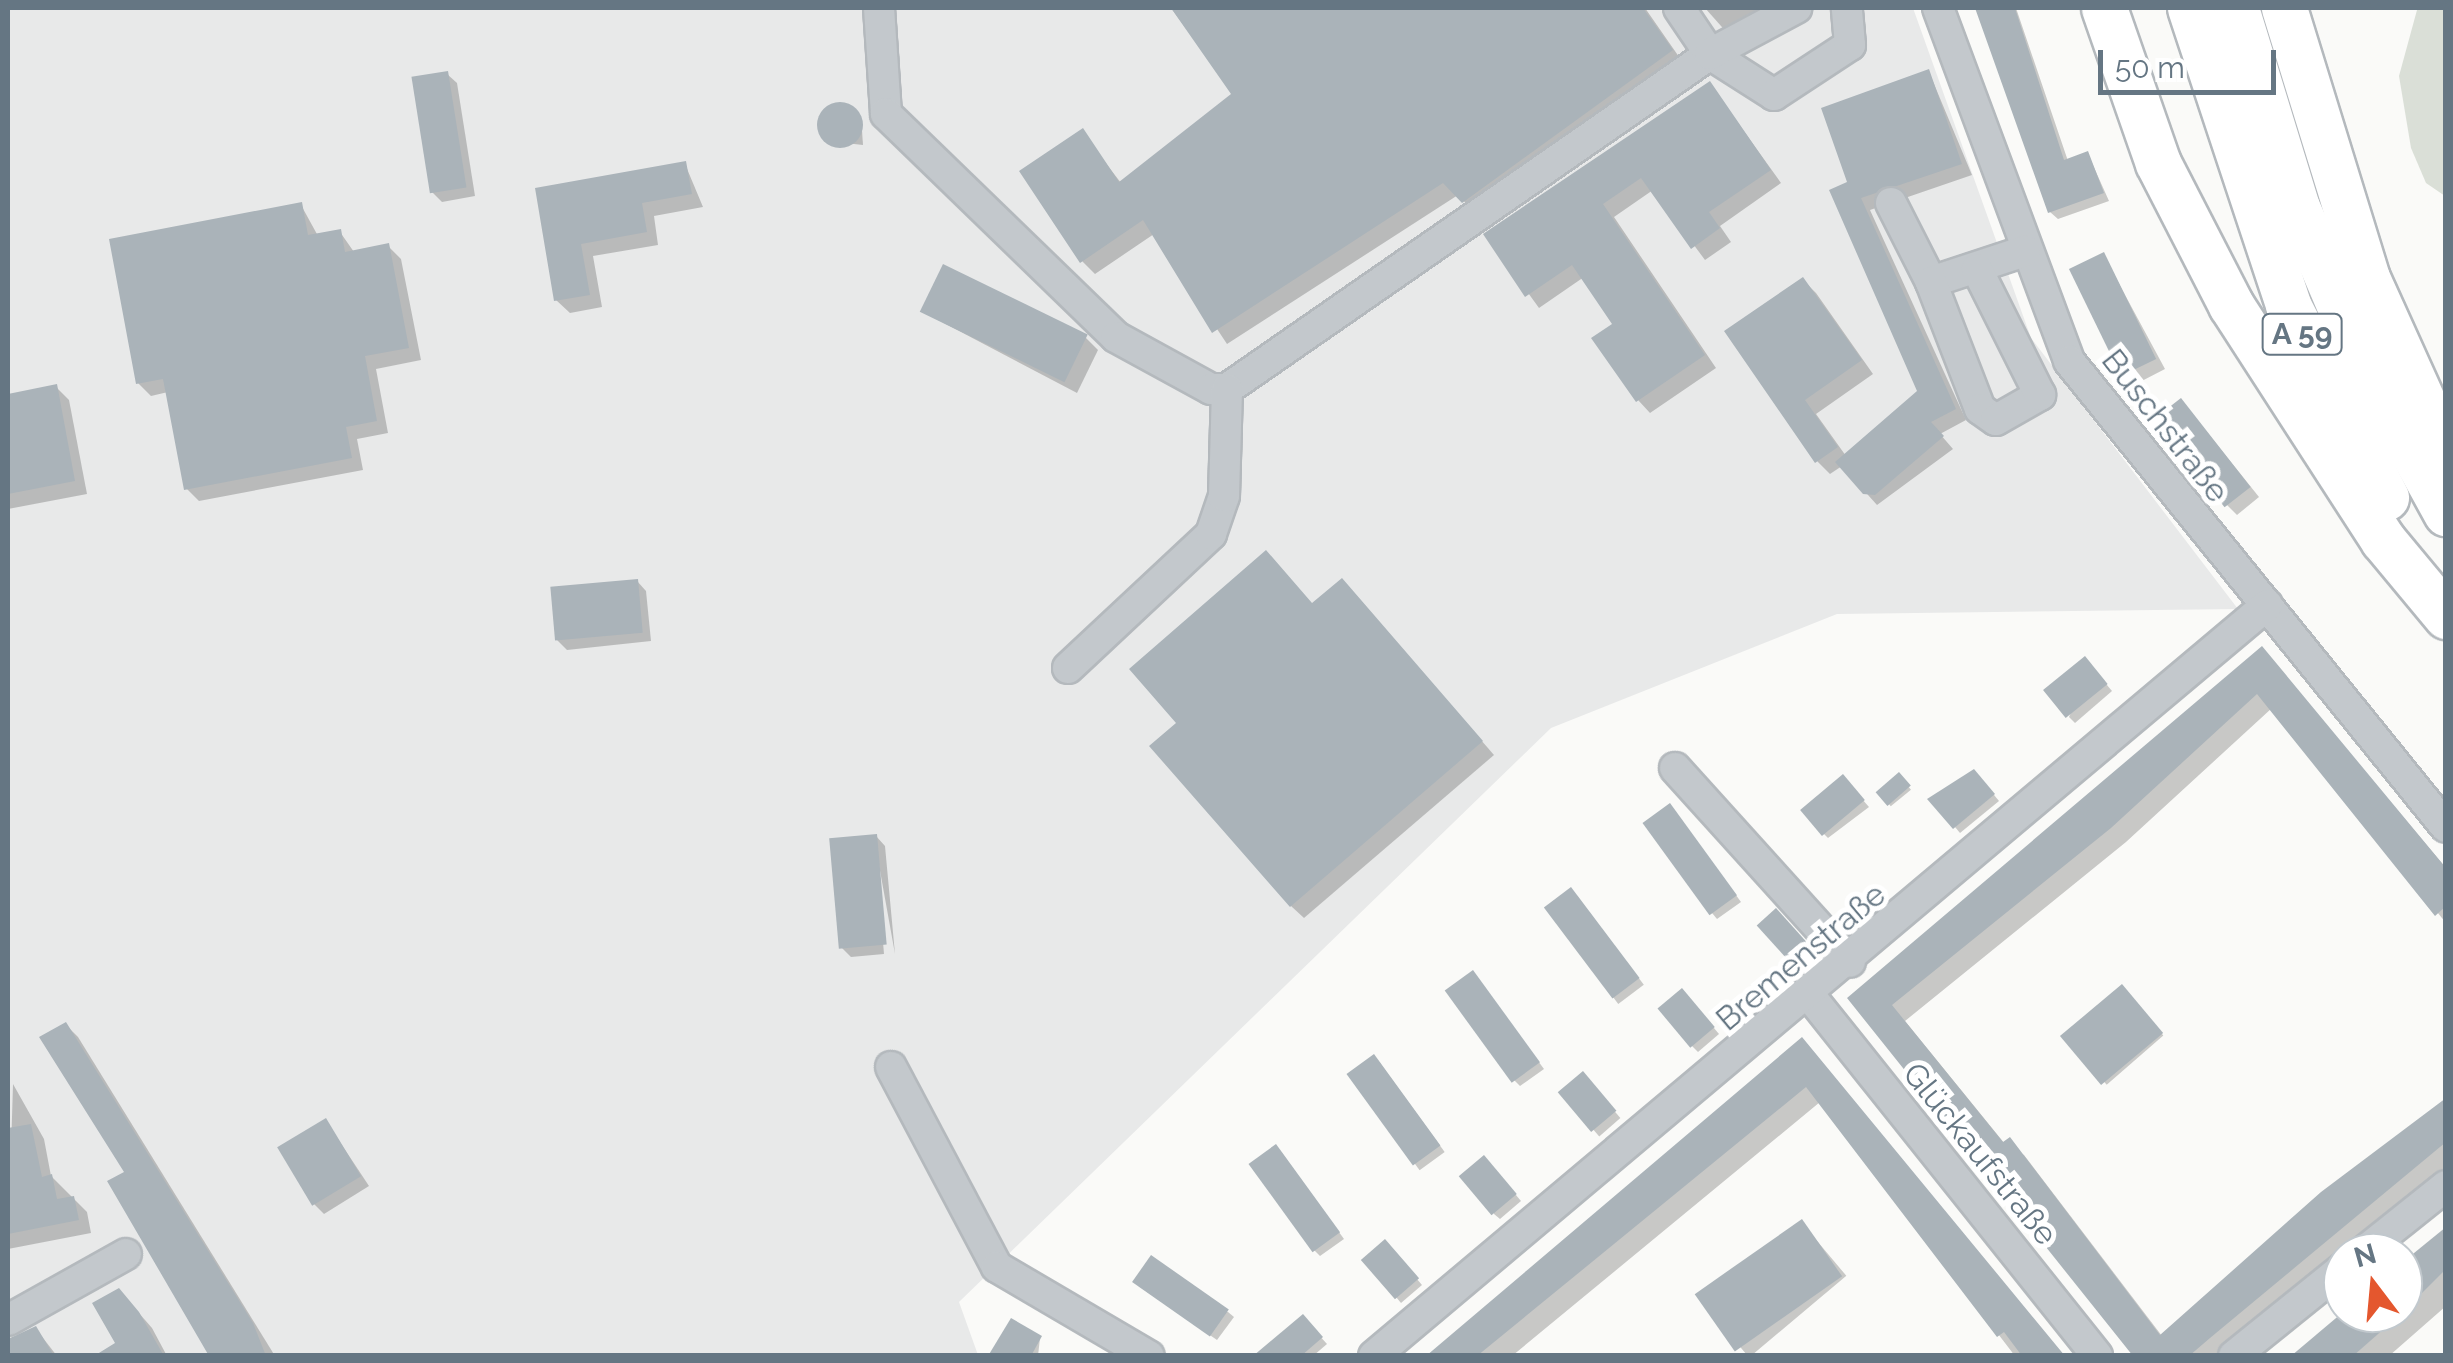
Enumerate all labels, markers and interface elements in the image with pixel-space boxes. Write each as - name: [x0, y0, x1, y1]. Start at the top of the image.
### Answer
- scale bar: [2103, 30, 2280, 92]
- text: 50 m: [2115, 50, 2185, 85]
- road number: A 59: [2260, 309, 2344, 359]
- street label: Buschstraße: [2093, 342, 2237, 510]
- street label: Bremenstraße: [1709, 875, 1893, 1039]
- street label: Glückaufstraße: [1895, 1055, 2065, 1253]
- north arrow: [2323, 1233, 2423, 1333]
- text: N: [2350, 1237, 2380, 1274]

